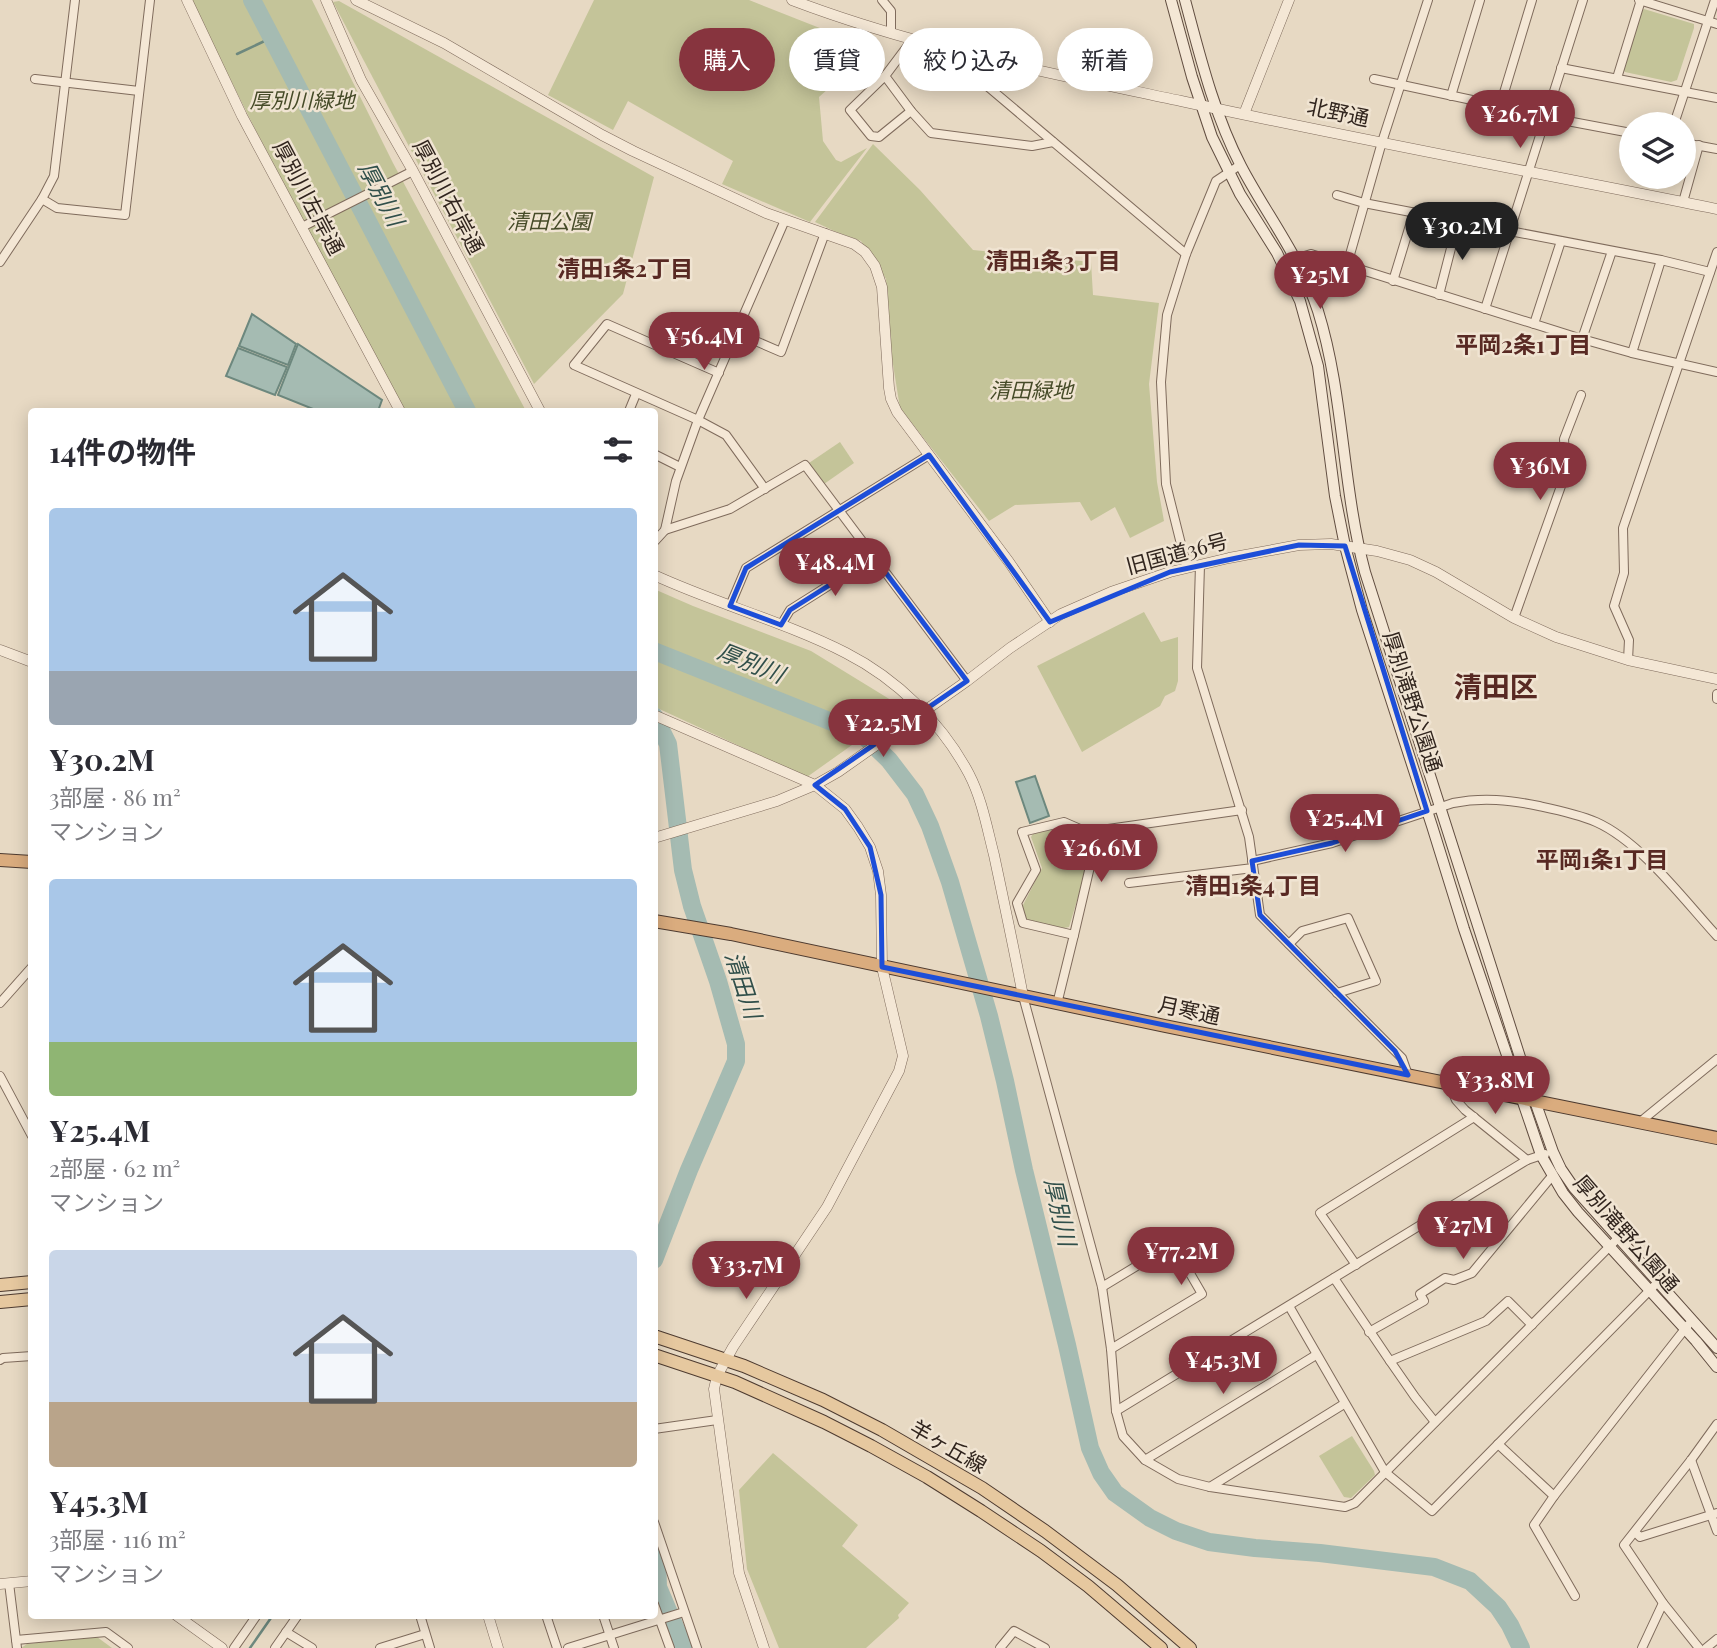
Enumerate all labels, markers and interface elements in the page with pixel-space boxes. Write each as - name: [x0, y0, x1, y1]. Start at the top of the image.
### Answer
- chip: 購入: [679, 28, 775, 91]
- chip: 賃貸: [789, 28, 885, 91]
- chip: 絞り込み: [899, 28, 1043, 91]
- chip: 新着: [1057, 28, 1153, 91]
- park label: 厚別川緑地: [250, 85, 356, 113]
- pin: ¥26.7M: [1463, 90, 1577, 150]
- street label: 北野通: [1305, 91, 1372, 131]
- text: ¥26.7M: [1481, 97, 1559, 128]
- map controls: [1619, 112, 1696, 189]
- button: layers: [1619, 112, 1696, 189]
- street label: 厚別川右岸通: [408, 134, 492, 258]
- street label: 厚別川左岸通: [268, 135, 352, 259]
- water label: 厚別川: [352, 156, 414, 234]
- pin: ¥30.2M: [1405, 202, 1519, 262]
- park label: 清田公園: [507, 206, 594, 234]
- text: ¥30.2M: [1421, 209, 1503, 240]
- district label: 清田1条3丁目: [985, 244, 1121, 275]
- district label: 清田1条2丁目: [557, 252, 693, 283]
- pin: ¥25M: [1279, 252, 1361, 311]
- text: ¥25M: [1290, 258, 1350, 289]
- pin: ¥56.4M: [647, 312, 761, 372]
- text: ¥56.4M: [665, 319, 743, 350]
- district label: 平岡2条1丁目: [1455, 328, 1591, 359]
- park label: 清田緑地: [989, 375, 1075, 403]
- text: 14件の物件: [49, 431, 196, 471]
- icon: filters: [599, 431, 637, 469]
- pin: ¥36M: [1499, 442, 1581, 502]
- text: ¥36M: [1509, 449, 1571, 480]
- street label: 旧国道36号: [1122, 525, 1230, 579]
- pin: ¥48.4M: [778, 538, 892, 598]
- text: ¥48.4M: [795, 545, 875, 576]
- icon: home: [280, 554, 406, 680]
- street label: 厚別滝野公園通: [1378, 627, 1450, 776]
- water label: 厚別川: [714, 634, 792, 690]
- district label: 清田区: [1454, 667, 1538, 704]
- pin: ¥22.5M: [826, 700, 940, 759]
- text: ¥22.5M: [844, 706, 922, 737]
- text: ¥30.2M: [49, 739, 155, 779]
- text: 3部屋 · 86 m²: [49, 781, 181, 812]
- pin: ¥25.4M: [1288, 794, 1402, 854]
- text: ¥25.4M: [1306, 801, 1384, 832]
- text: マンション: [49, 815, 164, 846]
- pin: ¥26.6M: [1044, 824, 1158, 884]
- text: ¥26.6M: [1061, 831, 1141, 862]
- district label: 平岡1条1丁目: [1536, 843, 1668, 874]
- district label: 清田1条4丁目: [1185, 869, 1321, 900]
- icon: home: [280, 925, 406, 1051]
- water label: 清田川: [719, 947, 771, 1025]
- street label: 月寒通: [1156, 989, 1223, 1029]
- pin: ¥33.8M: [1438, 1056, 1552, 1116]
- text: ¥33.8M: [1456, 1063, 1534, 1094]
- text: ¥25.4M: [49, 1110, 151, 1150]
- text: 2部屋 · 62 m²: [49, 1152, 180, 1183]
- street label: 厚別滝野公園通: [1569, 1168, 1686, 1297]
- water label: 厚別川: [1039, 1175, 1085, 1252]
- text: マンション: [49, 1186, 164, 1217]
- pin: ¥27M: [1422, 1202, 1504, 1261]
- text: ¥27M: [1433, 1208, 1493, 1239]
- pin: ¥77.2M: [1124, 1228, 1238, 1287]
- text: ¥77.2M: [1143, 1234, 1219, 1265]
- pin: ¥33.7M: [689, 1242, 803, 1301]
- text: ¥33.7M: [708, 1248, 784, 1279]
- icon: home: [280, 1296, 406, 1422]
- pin: ¥45.3M: [1166, 1336, 1280, 1396]
- text: ¥45.3M: [1185, 1343, 1261, 1374]
- street label: 羊ヶ丘線: [906, 1412, 992, 1478]
- text: ¥45.3M: [49, 1481, 149, 1521]
- text: 3部屋 · 116 m²: [49, 1523, 186, 1554]
- text: マンション: [49, 1557, 164, 1588]

